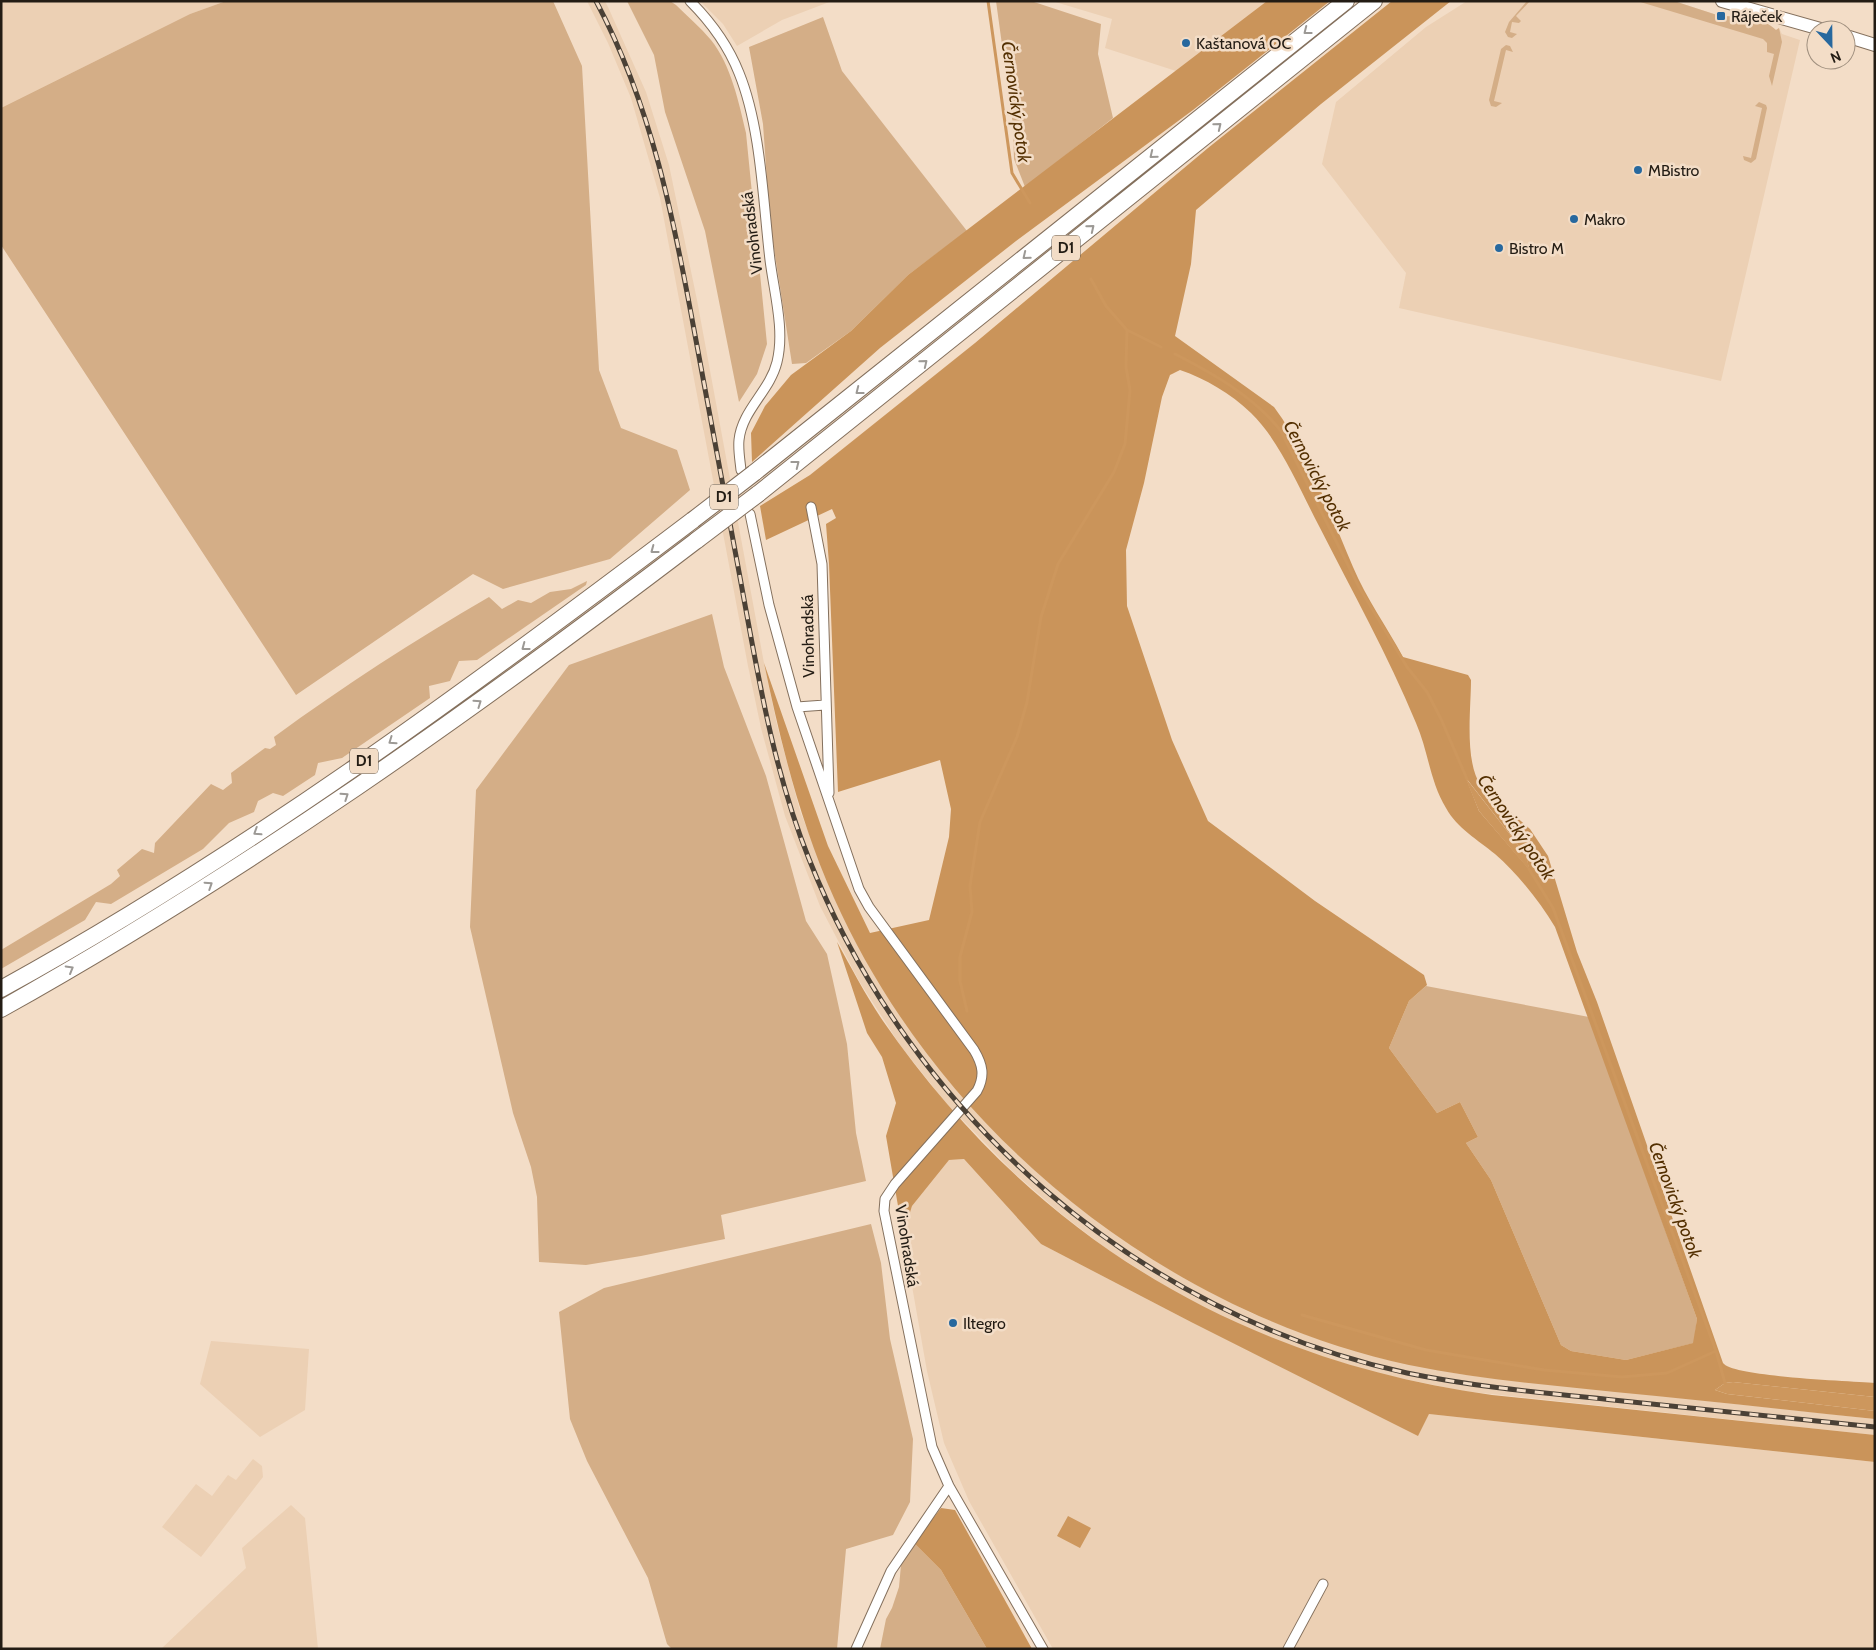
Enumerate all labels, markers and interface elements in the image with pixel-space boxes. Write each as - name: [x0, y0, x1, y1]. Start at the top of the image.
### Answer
- place label: Ráječek: [1731, 7, 1783, 26]
- marker: Ráječek: [1715, 10, 1727, 22]
- north arrow: [1806, 20, 1856, 70]
- one-way arrow: [1304, 26, 1313, 35]
- place label: Kaštanová OC: [1196, 34, 1291, 53]
- marker: Kaštanová OC: [1180, 37, 1192, 49]
- water label: Černovický potok: [997, 40, 1036, 165]
- text: N: [1828, 47, 1844, 67]
- one-way arrow: [1212, 122, 1221, 131]
- one-way arrow: [1150, 149, 1159, 157]
- place label: MBistro: [1648, 161, 1700, 180]
- marker: MBistro: [1632, 164, 1644, 176]
- street label: Vinohradská: [737, 190, 766, 275]
- place label: Makro: [1584, 210, 1626, 229]
- marker: Makro: [1568, 213, 1580, 225]
- one-way arrow: [1085, 225, 1094, 233]
- road number: D1: [1052, 236, 1080, 260]
- place label: Bistro M: [1509, 239, 1564, 258]
- marker: Bistro M: [1493, 242, 1505, 254]
- one-way arrow: [1023, 251, 1032, 259]
- one-way arrow: [918, 359, 927, 368]
- one-way arrow: [855, 385, 864, 394]
- water label: Černovický potok: [1279, 417, 1356, 536]
- one-way arrow: [790, 461, 799, 469]
- road number: D1: [710, 484, 738, 510]
- one-way arrow: [651, 544, 660, 552]
- street label: Vinohradská: [798, 594, 818, 678]
- one-way arrow: [522, 642, 531, 650]
- one-way arrow: [472, 700, 482, 709]
- one-way arrow: [388, 735, 398, 744]
- road number: D1: [350, 748, 378, 774]
- water label: Černovický potok: [1473, 770, 1560, 885]
- one-way arrow: [339, 793, 349, 802]
- one-way arrow: [253, 826, 263, 835]
- one-way arrow: [204, 882, 213, 892]
- one-way arrow: [65, 966, 74, 976]
- water label: Černovický potok: [1644, 1139, 1707, 1262]
- street label: Vinohradská: [891, 1203, 923, 1289]
- place label: Iltegro: [963, 1314, 1006, 1333]
- marker: Iltegro: [947, 1317, 959, 1329]

